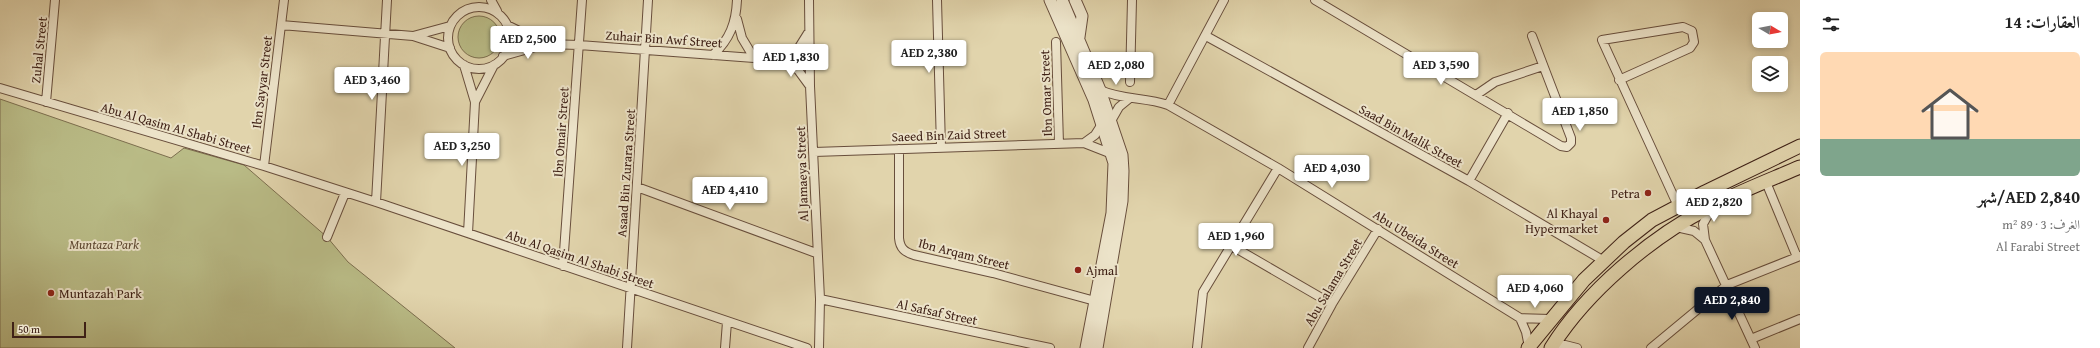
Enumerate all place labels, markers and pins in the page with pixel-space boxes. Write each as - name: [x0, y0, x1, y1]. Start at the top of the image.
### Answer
- pin: AED 2,500: [482, 26, 574, 60]
- pin: AED 2,380: [883, 40, 975, 74]
- pin: AED 1,830: [745, 44, 837, 78]
- pin: AED 2,080: [1070, 52, 1162, 86]
- pin: AED 3,590: [1395, 52, 1487, 86]
- pin: AED 3,460: [326, 67, 418, 101]
- pin: AED 1,850: [1534, 98, 1626, 132]
- pin: AED 3,250: [416, 133, 508, 167]
- pin: AED 4,030: [1286, 155, 1378, 189]
- pin: AED 4,410: [684, 177, 776, 211]
- place label: Petra: [1611, 184, 1641, 203]
- marker: Petra: [1643, 188, 1653, 198]
- pin: AED 2,820: [1668, 189, 1760, 223]
- place label: Al Khayal Hypermarket: [1525, 204, 1598, 238]
- marker: Al Khayal Hypermarket: [1601, 215, 1611, 225]
- pin: AED 1,960: [1190, 223, 1282, 257]
- place label: Ajmal: [1086, 261, 1118, 280]
- marker: Ajmal: [1073, 265, 1083, 275]
- pin: AED 4,060: [1489, 275, 1581, 309]
- place label: Muntazah Park: [59, 284, 142, 303]
- pin: AED 2,840: [1686, 287, 1778, 321]
- marker: Muntazah Park: [46, 288, 56, 298]

